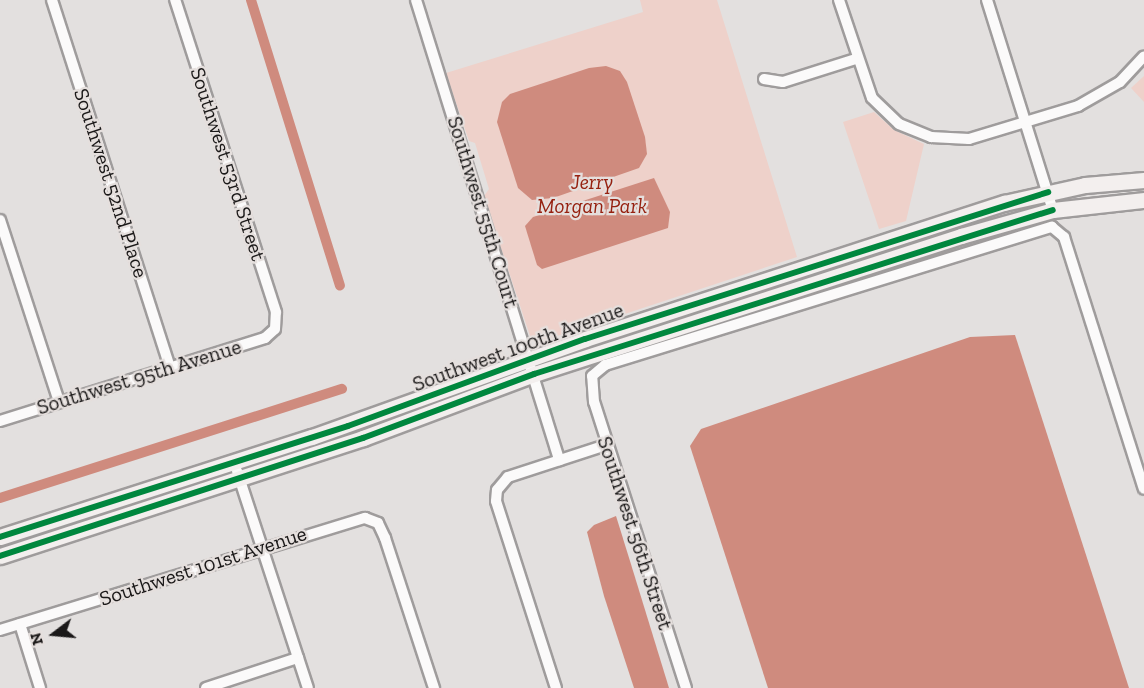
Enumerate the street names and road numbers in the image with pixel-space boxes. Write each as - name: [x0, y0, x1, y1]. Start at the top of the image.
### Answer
- street label: Southwest 53rd Street: [185, 64, 271, 264]
- street label: Southwest 52nd Place: [68, 85, 154, 281]
- street label: Southwest 55th Court: [442, 113, 524, 311]
- street label: Southwest 100th Avenue: [409, 297, 627, 397]
- street label: Southwest 95th Avenue: [33, 334, 245, 420]
- street label: Southwest 56th Street: [592, 433, 678, 633]
- street label: Southwest 101st Avenue: [96, 520, 310, 612]

